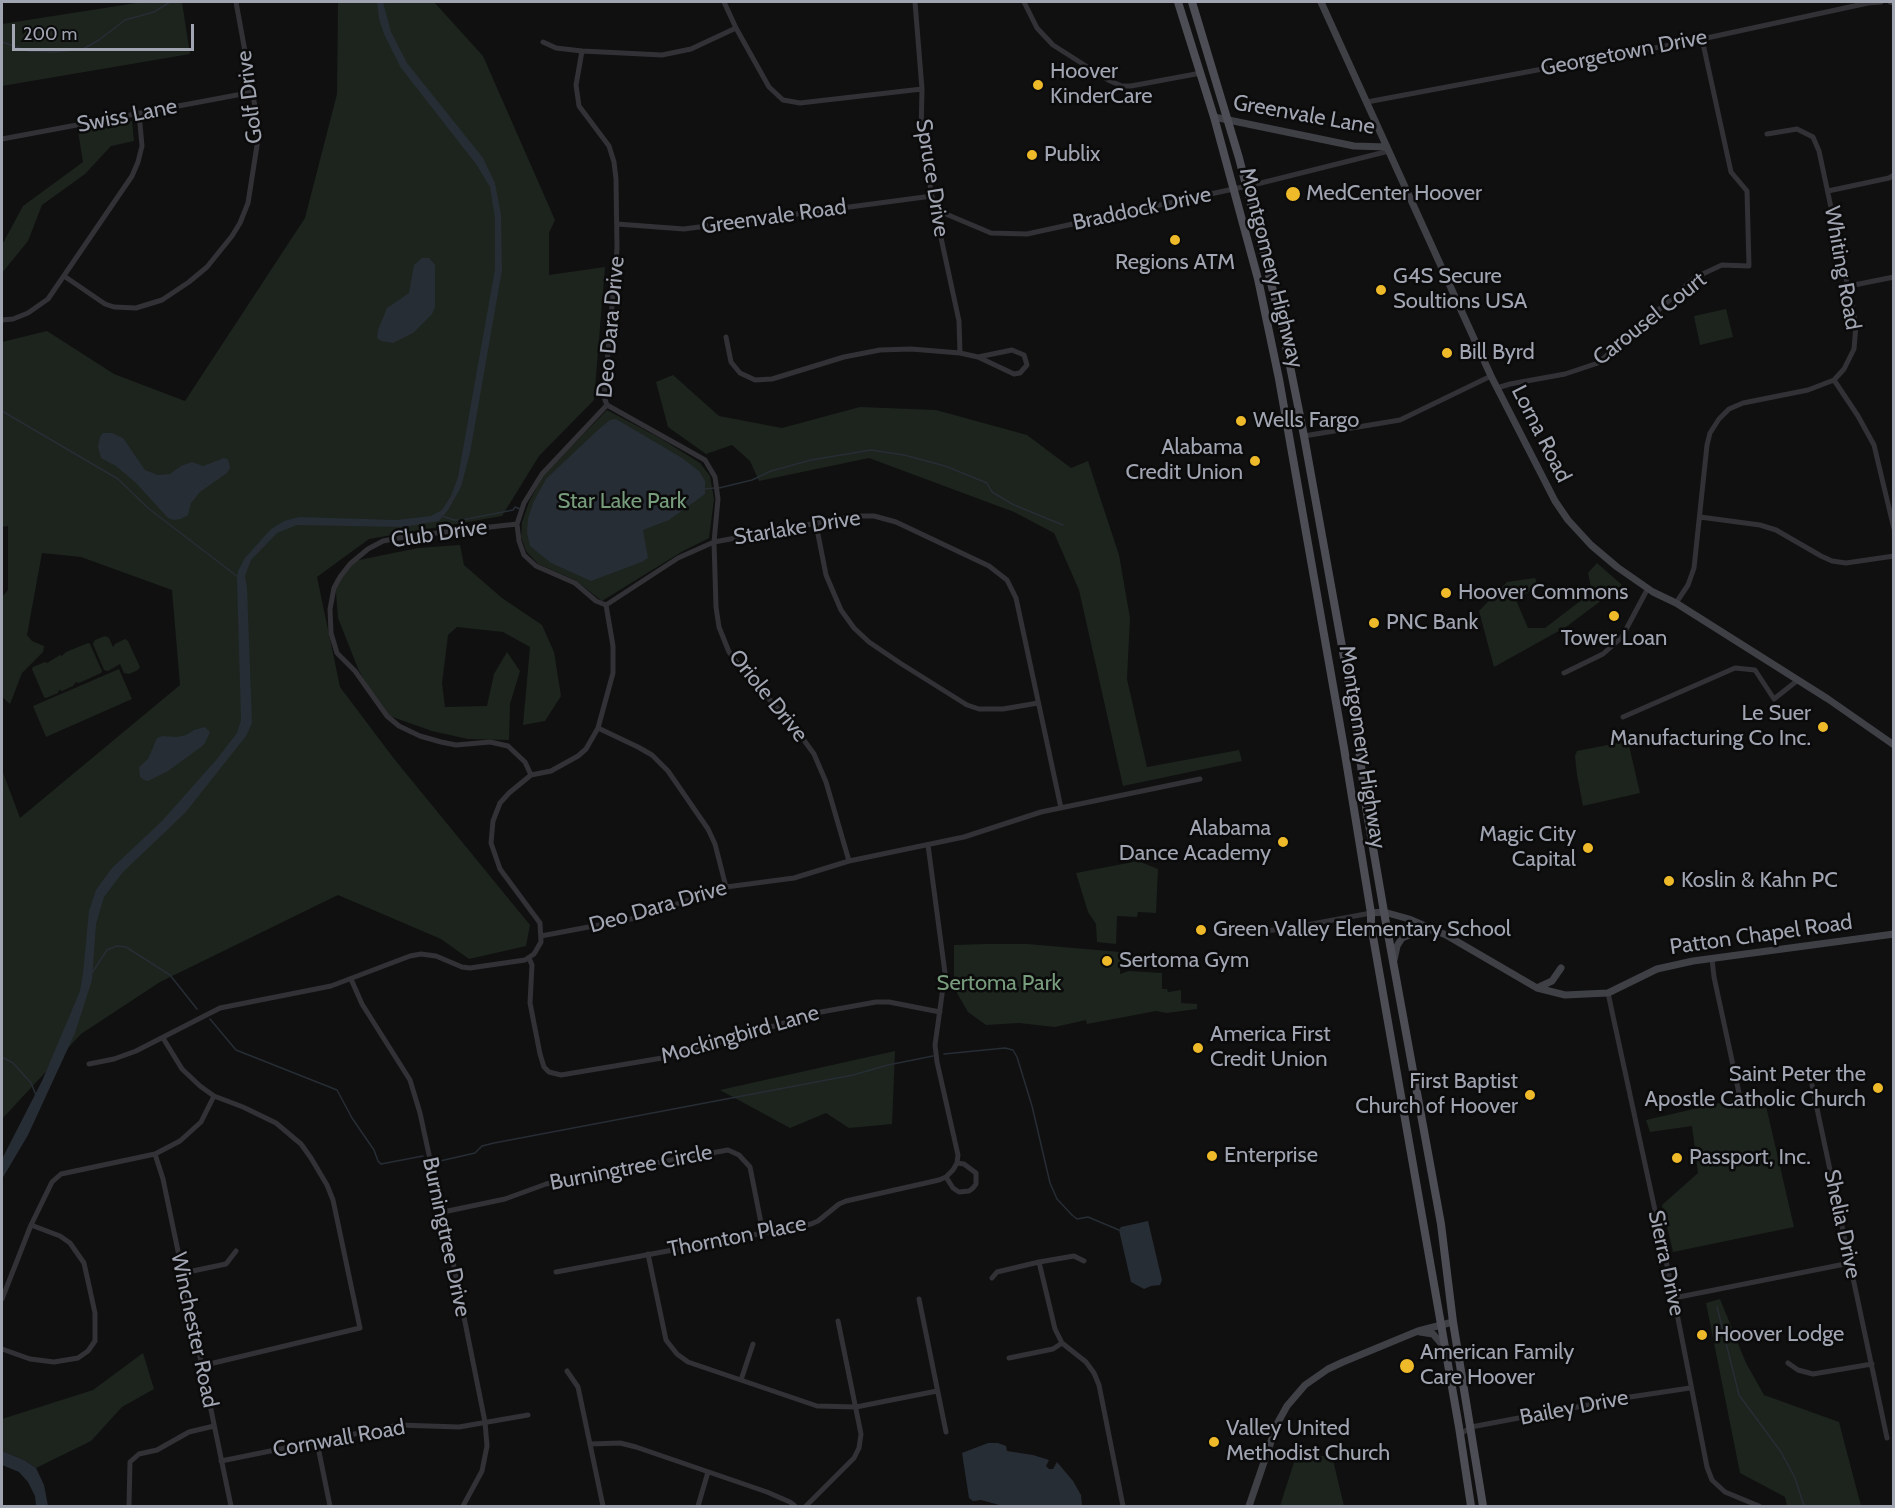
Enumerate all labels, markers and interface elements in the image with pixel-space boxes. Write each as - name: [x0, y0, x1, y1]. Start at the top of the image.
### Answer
- scale bar: [15, 12, 196, 50]
- text: 200 m: [23, 23, 77, 45]
- street label: Georgetown Drive: [1539, 24, 1709, 82]
- street label: Golf Drive: [231, 49, 269, 145]
- place label: Hoover KinderCare: [1050, 59, 1152, 110]
- marker: Hoover KinderCare: [1031, 78, 1045, 92]
- street label: Greenvale Lane: [1231, 90, 1377, 140]
- street label: Swiss Lane: [75, 93, 179, 139]
- street label: Spruce Drive: [910, 117, 954, 239]
- place label: Publix: [1044, 142, 1100, 168]
- marker: Publix: [1025, 148, 1039, 162]
- street label: Montgomery Highway: [1233, 165, 1309, 371]
- street label: Braddock Drive: [1070, 181, 1214, 237]
- place label: MedCenter Hoover: [1306, 181, 1482, 207]
- marker: MedCenter Hoover: [1284, 185, 1302, 203]
- street label: Greenvale Road: [700, 194, 848, 240]
- street label: Whiting Road: [1818, 204, 1866, 332]
- marker: Regions ATM: [1168, 233, 1182, 247]
- place label: Regions ATM: [1115, 250, 1235, 276]
- street label: Deo Dara Drive: [592, 255, 630, 399]
- place label: G4S Secure Soultions USA: [1393, 264, 1527, 316]
- street label: Carousel Court: [1588, 267, 1712, 371]
- marker: G4S Secure Soultions USA: [1374, 283, 1388, 297]
- place label: Bill Byrd: [1459, 340, 1535, 366]
- marker: Bill Byrd: [1440, 346, 1454, 360]
- street label: Lorna Road: [1505, 381, 1577, 487]
- place label: Wells Fargo: [1253, 408, 1359, 434]
- marker: Wells Fargo: [1234, 414, 1248, 428]
- place label: Alabama Credit Union: [1125, 435, 1243, 487]
- marker: Alabama Credit Union: [1248, 454, 1262, 468]
- park label: Star Lake Park: [557, 489, 687, 515]
- street label: Starlake Drive: [732, 505, 862, 551]
- street label: Club Drive: [389, 514, 489, 554]
- place label: Hoover Commons: [1458, 580, 1628, 606]
- marker: Hoover Commons: [1439, 586, 1453, 600]
- marker: Tower Loan: [1607, 609, 1621, 623]
- place label: PNC Bank: [1386, 610, 1478, 636]
- marker: PNC Bank: [1367, 616, 1381, 630]
- place label: Tower Loan: [1561, 626, 1667, 652]
- street label: Montgomery Highway: [1333, 643, 1391, 851]
- street label: Oriole Drive: [723, 645, 813, 747]
- place label: Le Suer Manufacturing Co Inc.: [1610, 701, 1811, 752]
- marker: Le Suer Manufacturing Co Inc.: [1816, 720, 1830, 734]
- place label: Alabama Dance Academy: [1119, 816, 1271, 867]
- place label: Magic City Capital: [1479, 822, 1576, 873]
- marker: Alabama Dance Academy: [1276, 835, 1290, 849]
- marker: Magic City Capital: [1581, 841, 1595, 855]
- place label: Koslin & Kahn PC: [1681, 868, 1838, 894]
- marker: Koslin & Kahn PC: [1662, 874, 1676, 888]
- street label: Deo Dara Drive: [586, 875, 730, 939]
- street label: Patton Chapel Road: [1668, 909, 1854, 961]
- place label: Green Valley Elementary School: [1213, 917, 1511, 943]
- marker: Green Valley Elementary School: [1194, 923, 1208, 937]
- place label: Sertoma Gym: [1119, 948, 1249, 974]
- marker: Sertoma Gym: [1100, 954, 1114, 968]
- park label: Sertoma Park: [937, 971, 1061, 997]
- street label: Mockingbird Lane: [658, 1000, 822, 1070]
- place label: America First Credit Union: [1210, 1022, 1331, 1074]
- marker: America First Credit Union: [1191, 1041, 1205, 1055]
- place label: Saint Peter the Apostle Catholic Church: [1645, 1062, 1866, 1114]
- place label: First Baptist Church of Hoover: [1355, 1069, 1518, 1120]
- marker: Saint Peter the Apostle Catholic Church: [1871, 1081, 1885, 1095]
- marker: First Baptist Church of Hoover: [1523, 1088, 1537, 1102]
- street label: Burningtree Circle: [547, 1139, 715, 1197]
- place label: Enterprise: [1224, 1143, 1318, 1169]
- place label: Passport, Inc.: [1689, 1145, 1811, 1171]
- marker: Enterprise: [1205, 1149, 1219, 1163]
- marker: Passport, Inc.: [1670, 1151, 1684, 1165]
- street label: Burningtree Drive: [416, 1155, 476, 1319]
- street label: Shelia Drive: [1818, 1167, 1866, 1281]
- street label: Sierra Drive: [1642, 1208, 1690, 1318]
- street label: Thornton Place: [665, 1211, 809, 1263]
- street label: Winchester Road: [165, 1250, 223, 1410]
- place label: Hoover Lodge: [1714, 1322, 1844, 1348]
- marker: Hoover Lodge: [1695, 1328, 1709, 1342]
- place label: American Family Care Hoover: [1420, 1340, 1574, 1392]
- marker: American Family Care Hoover: [1398, 1357, 1416, 1375]
- street label: Bailey Drive: [1517, 1385, 1631, 1431]
- street label: Cornwall Road: [271, 1414, 407, 1464]
- place label: Valley United Methodist Church: [1226, 1416, 1390, 1468]
- marker: Valley United Methodist Church: [1207, 1435, 1221, 1449]

